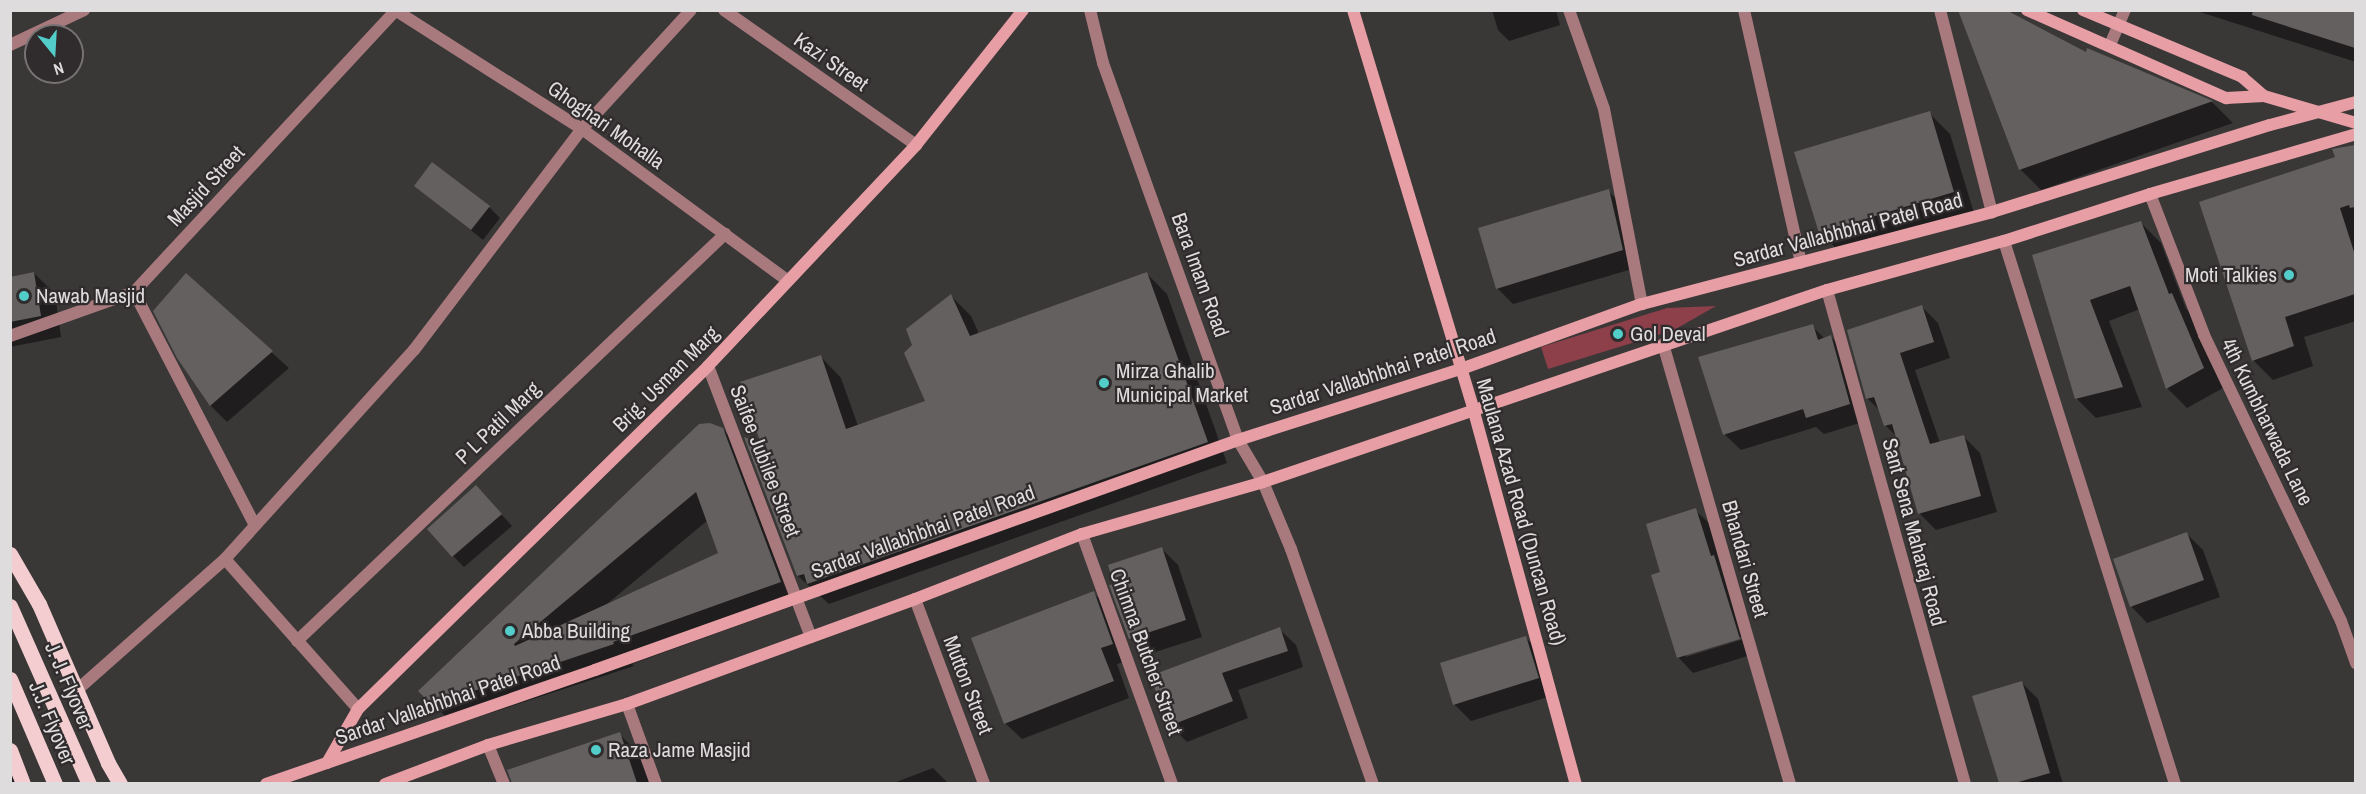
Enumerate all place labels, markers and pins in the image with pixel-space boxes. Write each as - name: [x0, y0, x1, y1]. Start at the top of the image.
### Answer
- place label: Moti Talkies: [2185, 262, 2277, 288]
- marker: Moti Talkies: [2282, 268, 2296, 282]
- place label: Nawab Masjid: [36, 283, 145, 309]
- marker: Nawab Masjid: [17, 289, 31, 303]
- place label: Gol Deval: [1630, 321, 1706, 347]
- marker: Gol Deval: [1611, 327, 1625, 341]
- place label: Mirza Ghalib Municipal Market: [1116, 358, 1248, 408]
- marker: Mirza Ghalib Municipal Market: [1097, 376, 1111, 390]
- place label: Abba Building: [522, 618, 630, 644]
- marker: Abba Building: [503, 624, 517, 638]
- place label: Raza Jame Masjid: [608, 737, 751, 763]
- marker: Raza Jame Masjid: [589, 743, 603, 757]

